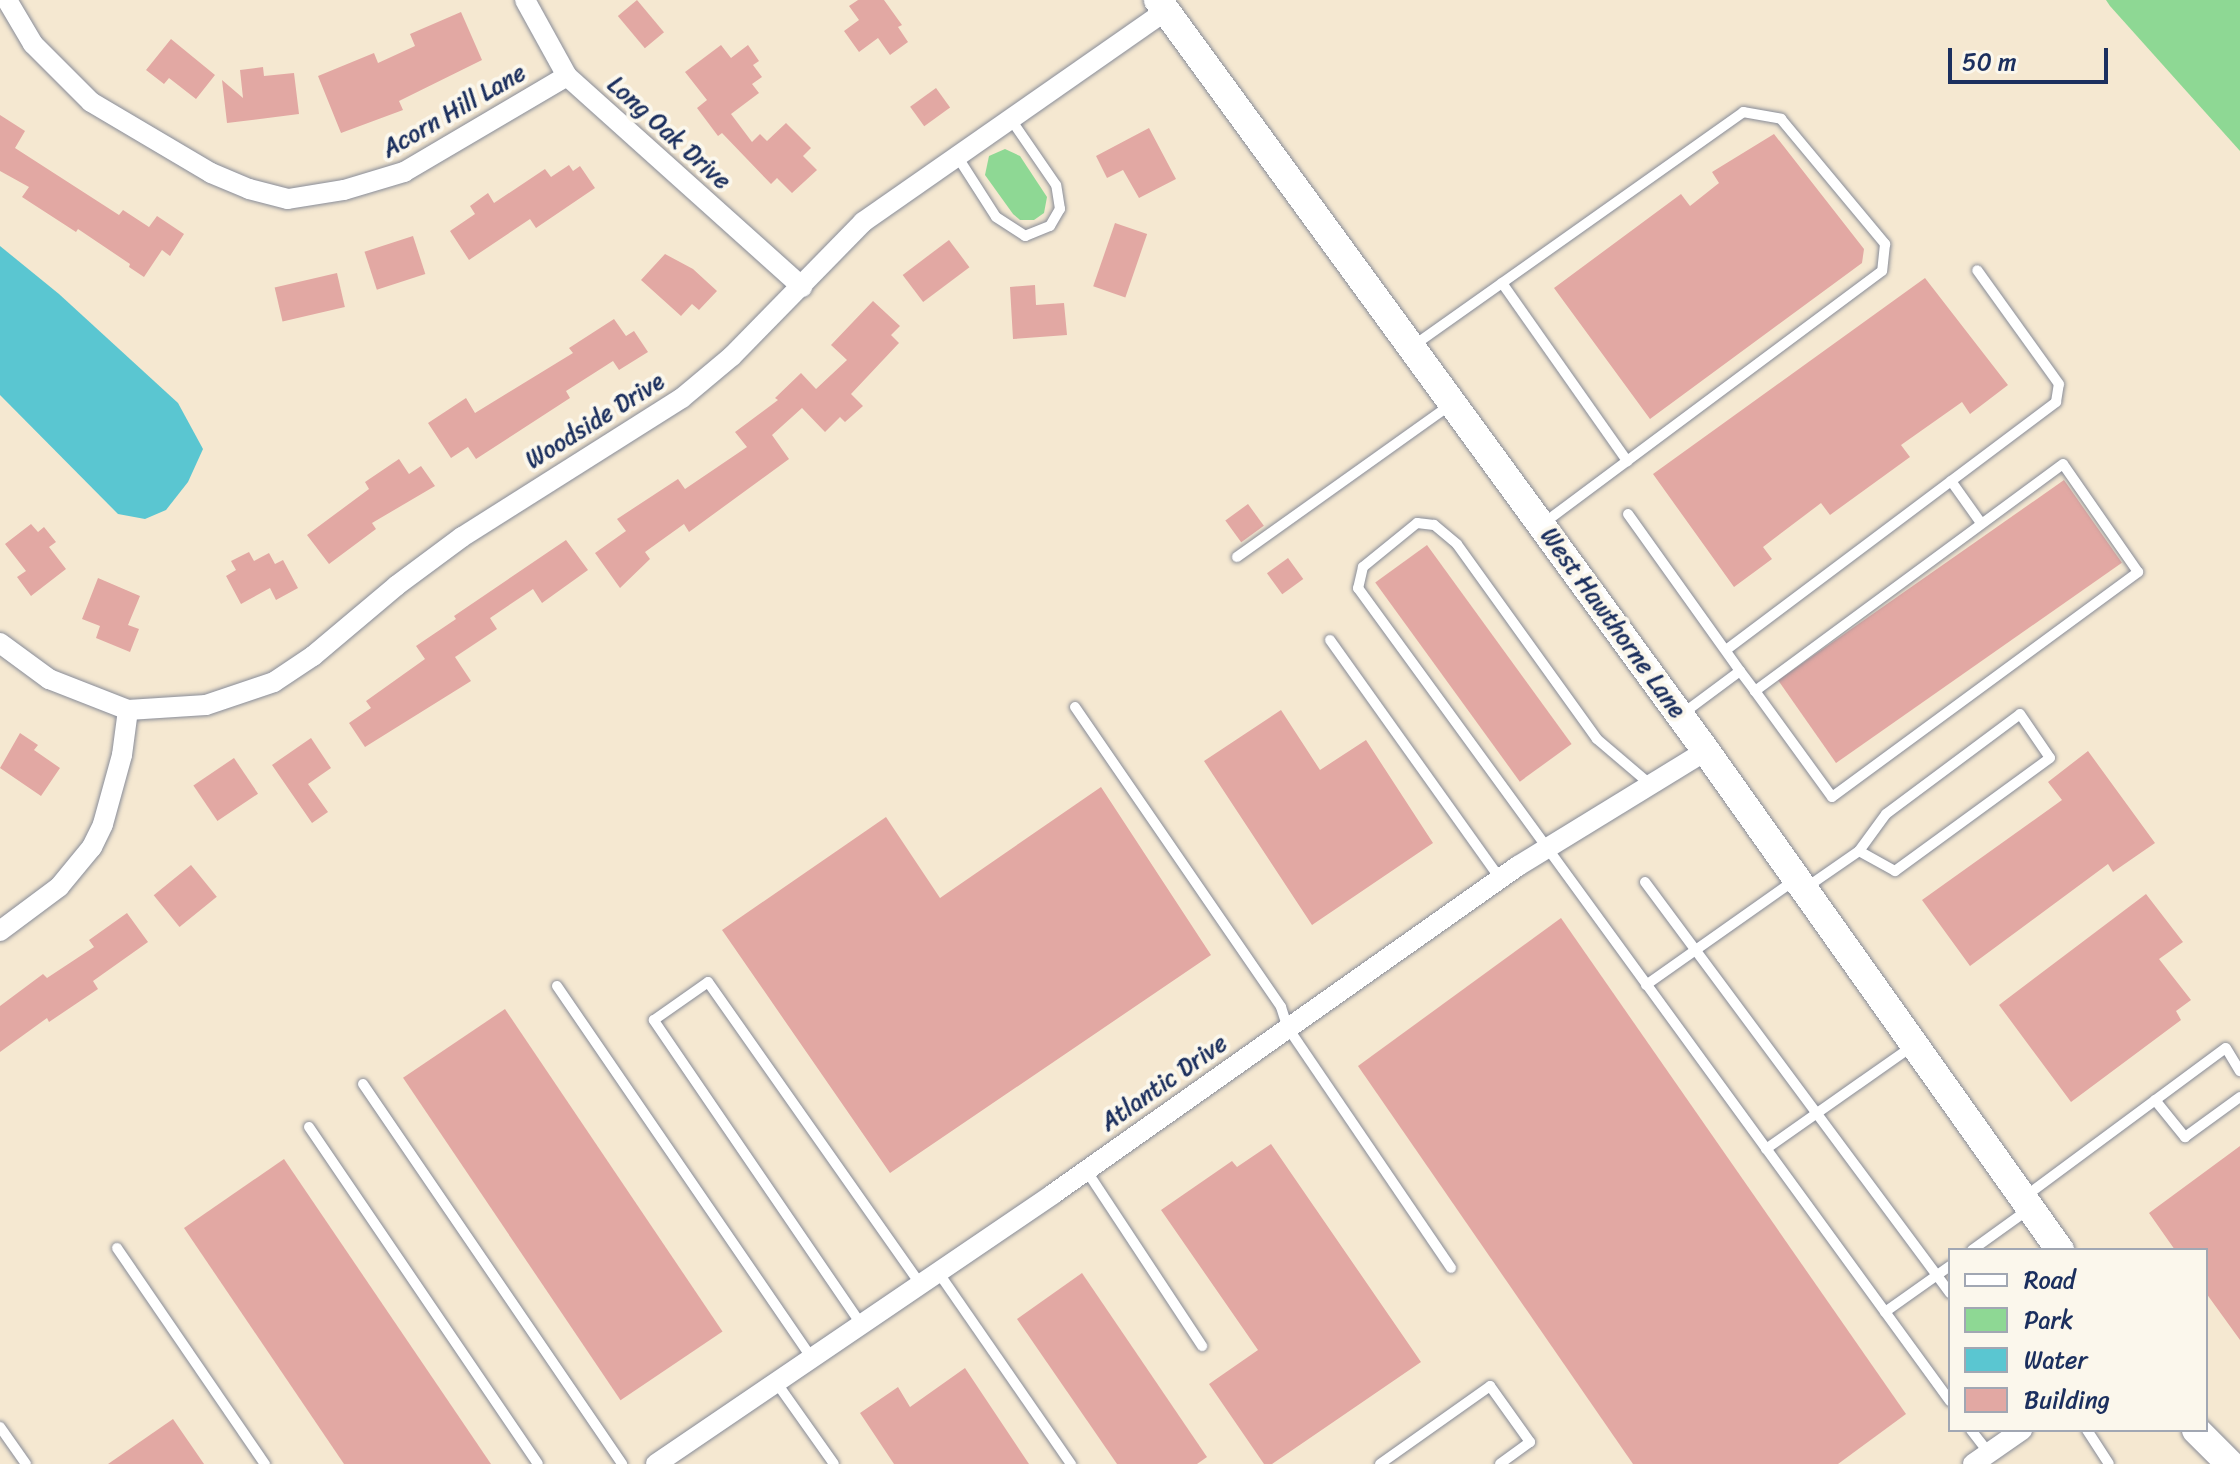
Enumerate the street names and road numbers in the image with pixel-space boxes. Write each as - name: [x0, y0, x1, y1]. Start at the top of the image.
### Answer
- street label: Acorn Hill Lane: [377, 58, 531, 164]
- street label: Long Oak Drive: [602, 70, 736, 196]
- street label: Woodside Drive: [520, 367, 670, 475]
- street label: West Hawthorne Lane: [1534, 522, 1692, 724]
- street label: Atlantic Drive: [1095, 1029, 1233, 1137]

